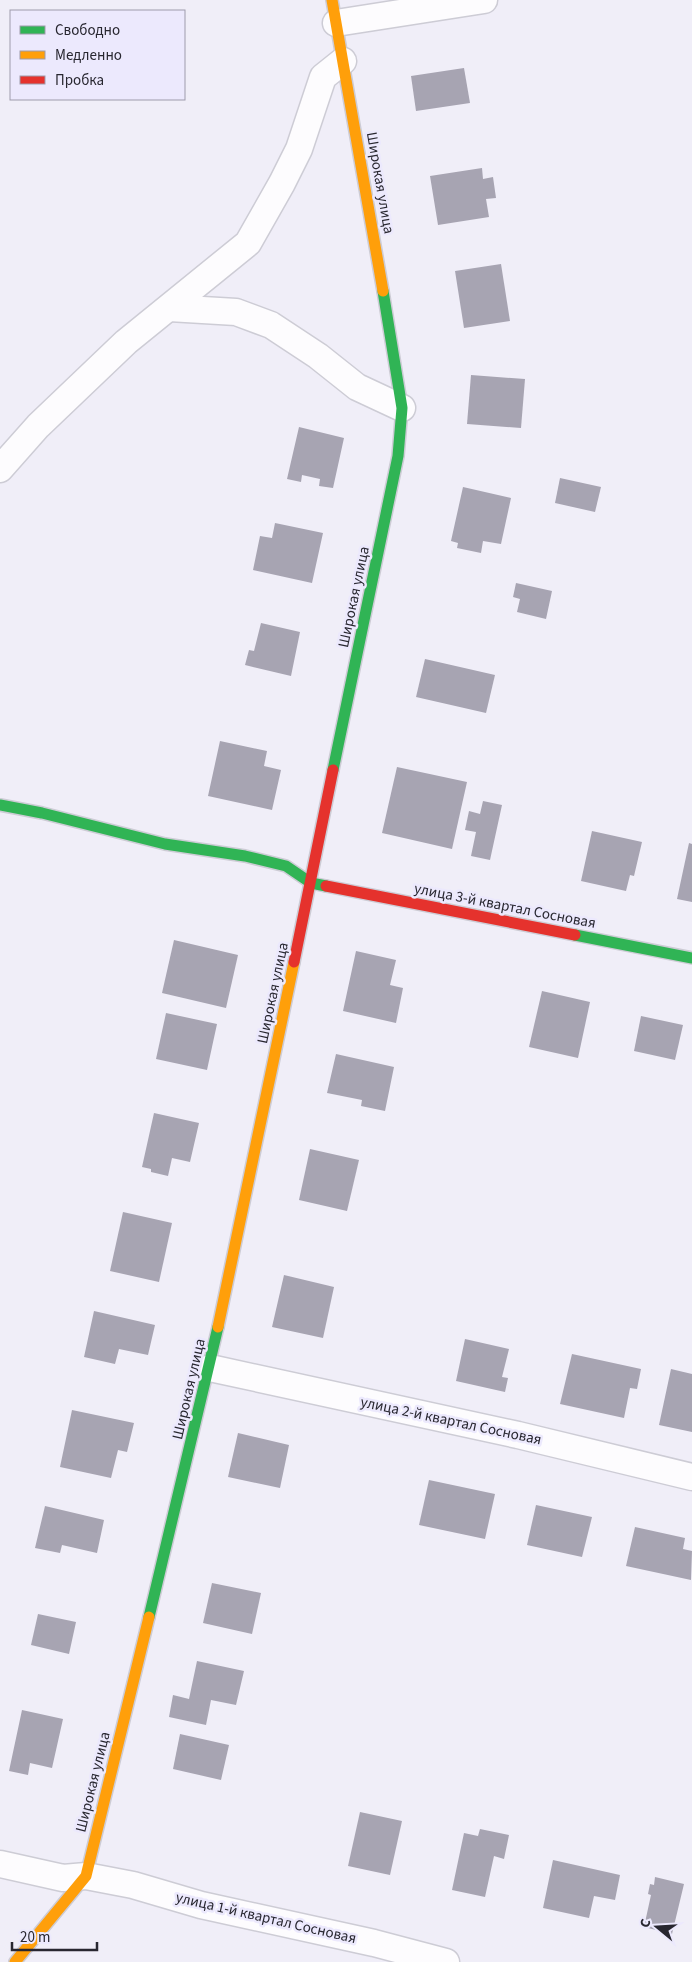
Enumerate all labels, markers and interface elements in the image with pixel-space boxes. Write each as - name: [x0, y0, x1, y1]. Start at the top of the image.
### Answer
- legend: [10, 10, 185, 100]
- text: Свободно: [55, 20, 120, 41]
- text: Медленно: [55, 45, 122, 66]
- text: Пробка: [55, 70, 104, 91]
- street label: Широкая улица: [361, 130, 399, 236]
- street label: Широкая улица: [333, 544, 375, 650]
- street label: улица 3-й квартал Сосновая: [412, 878, 598, 934]
- street label: Широкая улица: [252, 940, 294, 1046]
- street label: Широкая улица: [167, 1336, 211, 1442]
- street label: улица 2-й квартал Сосновая: [358, 1392, 544, 1450]
- street label: Широкая улица: [70, 1730, 116, 1834]
- street label: улица 1-й квартал Сосновая: [174, 1887, 358, 1949]
- north arrow: [632, 1902, 682, 1952]
- text: С: [635, 1916, 656, 1930]
- scale bar: [12, 1920, 98, 1952]
- text: 20 m: [20, 1927, 50, 1948]

